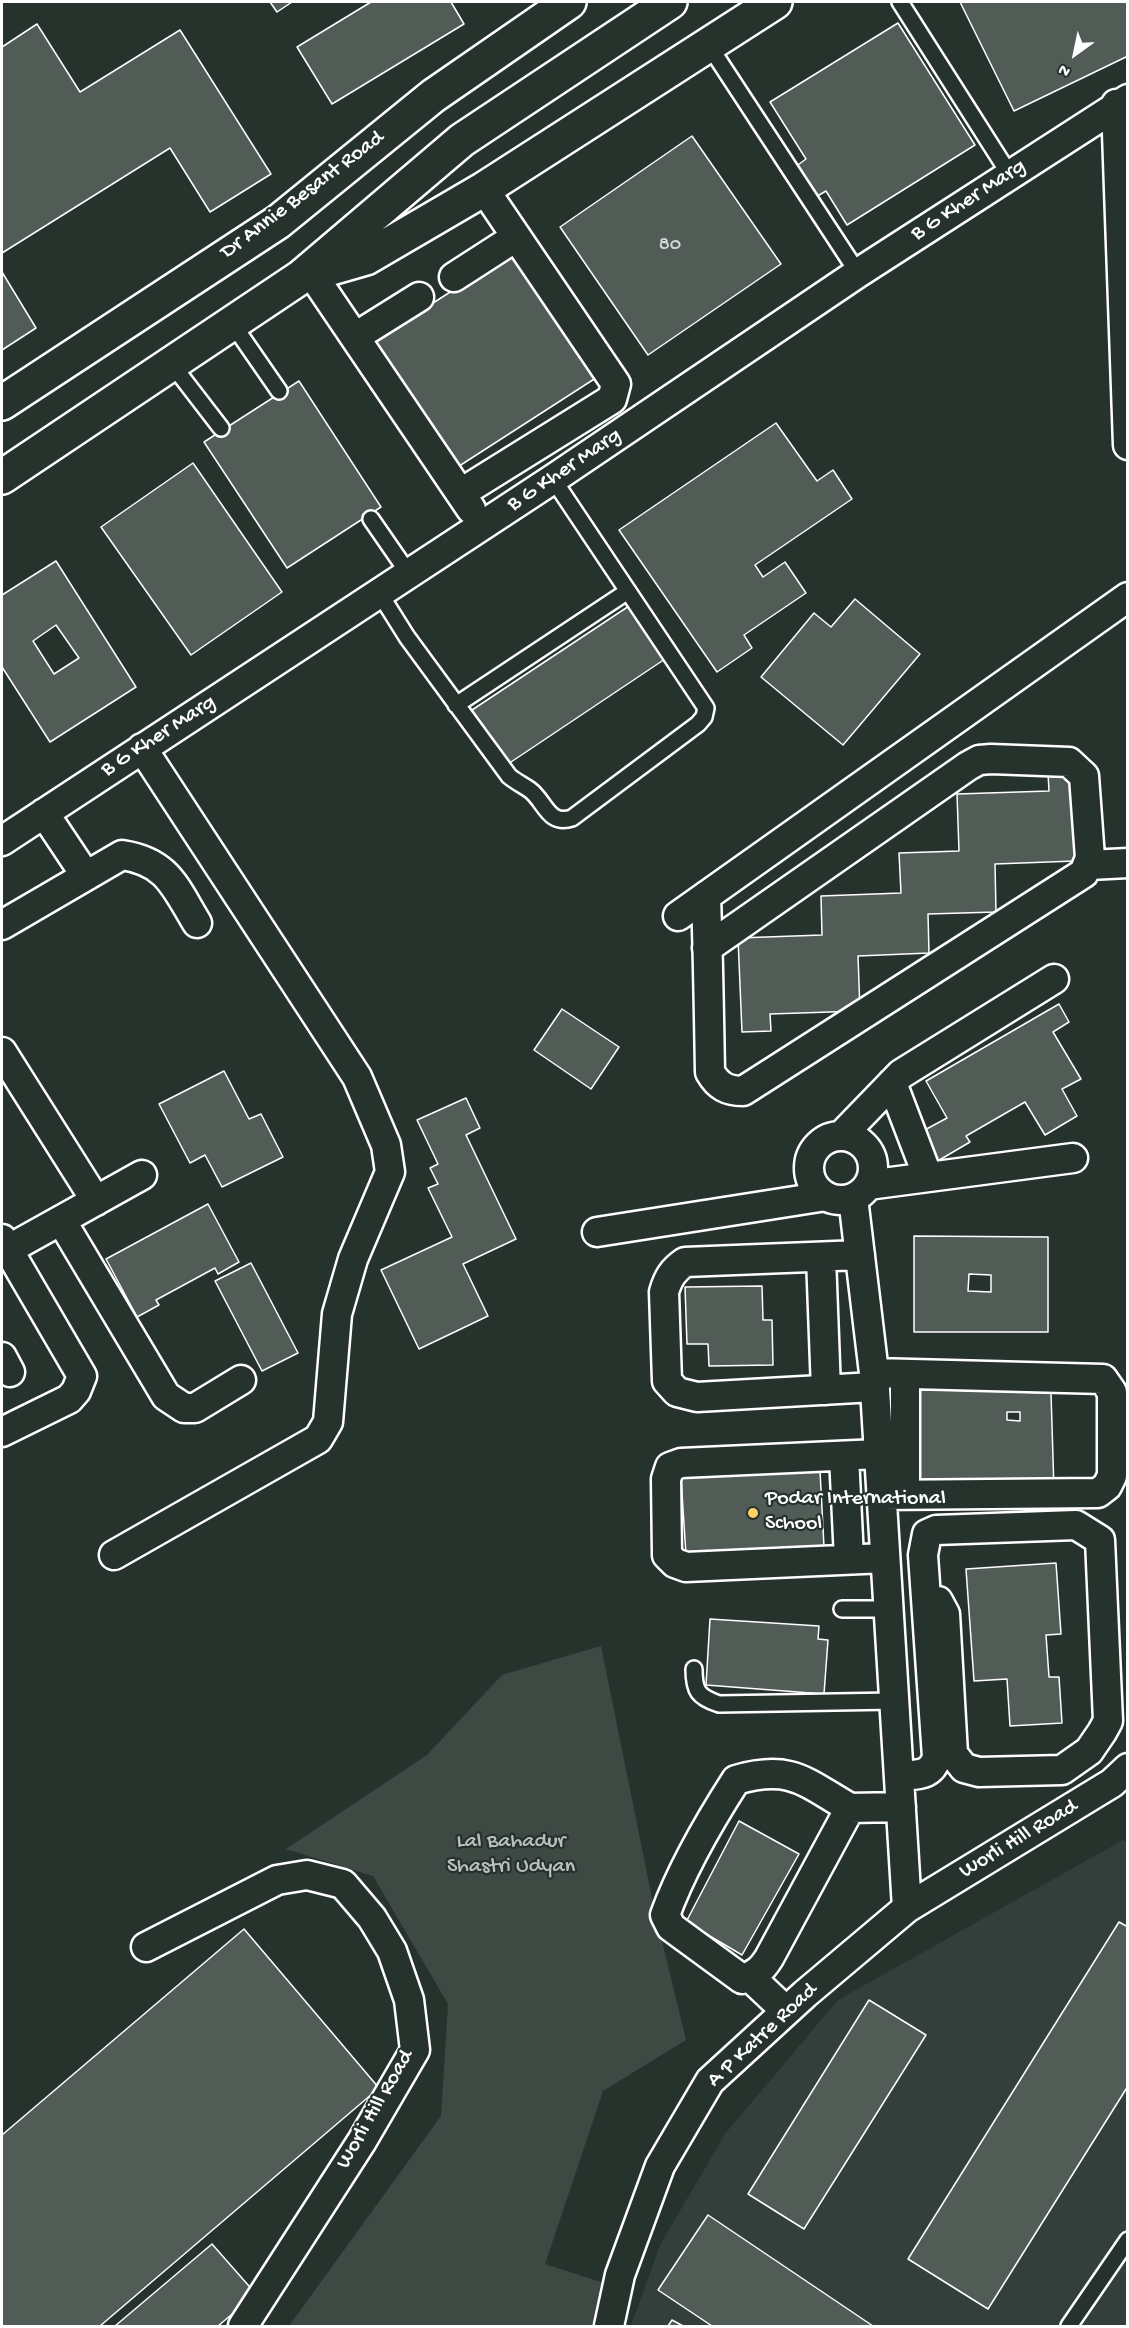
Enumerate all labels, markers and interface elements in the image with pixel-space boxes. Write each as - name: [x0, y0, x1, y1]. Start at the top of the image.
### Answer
- north arrow: [1045, 24, 1105, 84]
- text: N: [1055, 59, 1074, 80]
- street label: Dr Annie Besant Road: [216, 126, 390, 266]
- street label: B G Kher Marg: [907, 154, 1031, 248]
- house number: 80: [659, 234, 681, 258]
- street label: B G Kher Marg: [503, 423, 627, 519]
- street label: B G Kher Marg: [97, 690, 221, 784]
- place label: Podar International School: [765, 1487, 946, 1538]
- marker: Podar International School: [746, 1506, 760, 1520]
- street label: Worli Hill Road: [955, 1794, 1083, 1886]
- park label: Lal Bahadur Shastri Udyan: [447, 1830, 575, 1882]
- street label: A P Katre Road: [702, 1978, 824, 2094]
- street label: Worli Hill Road: [331, 2046, 421, 2174]

